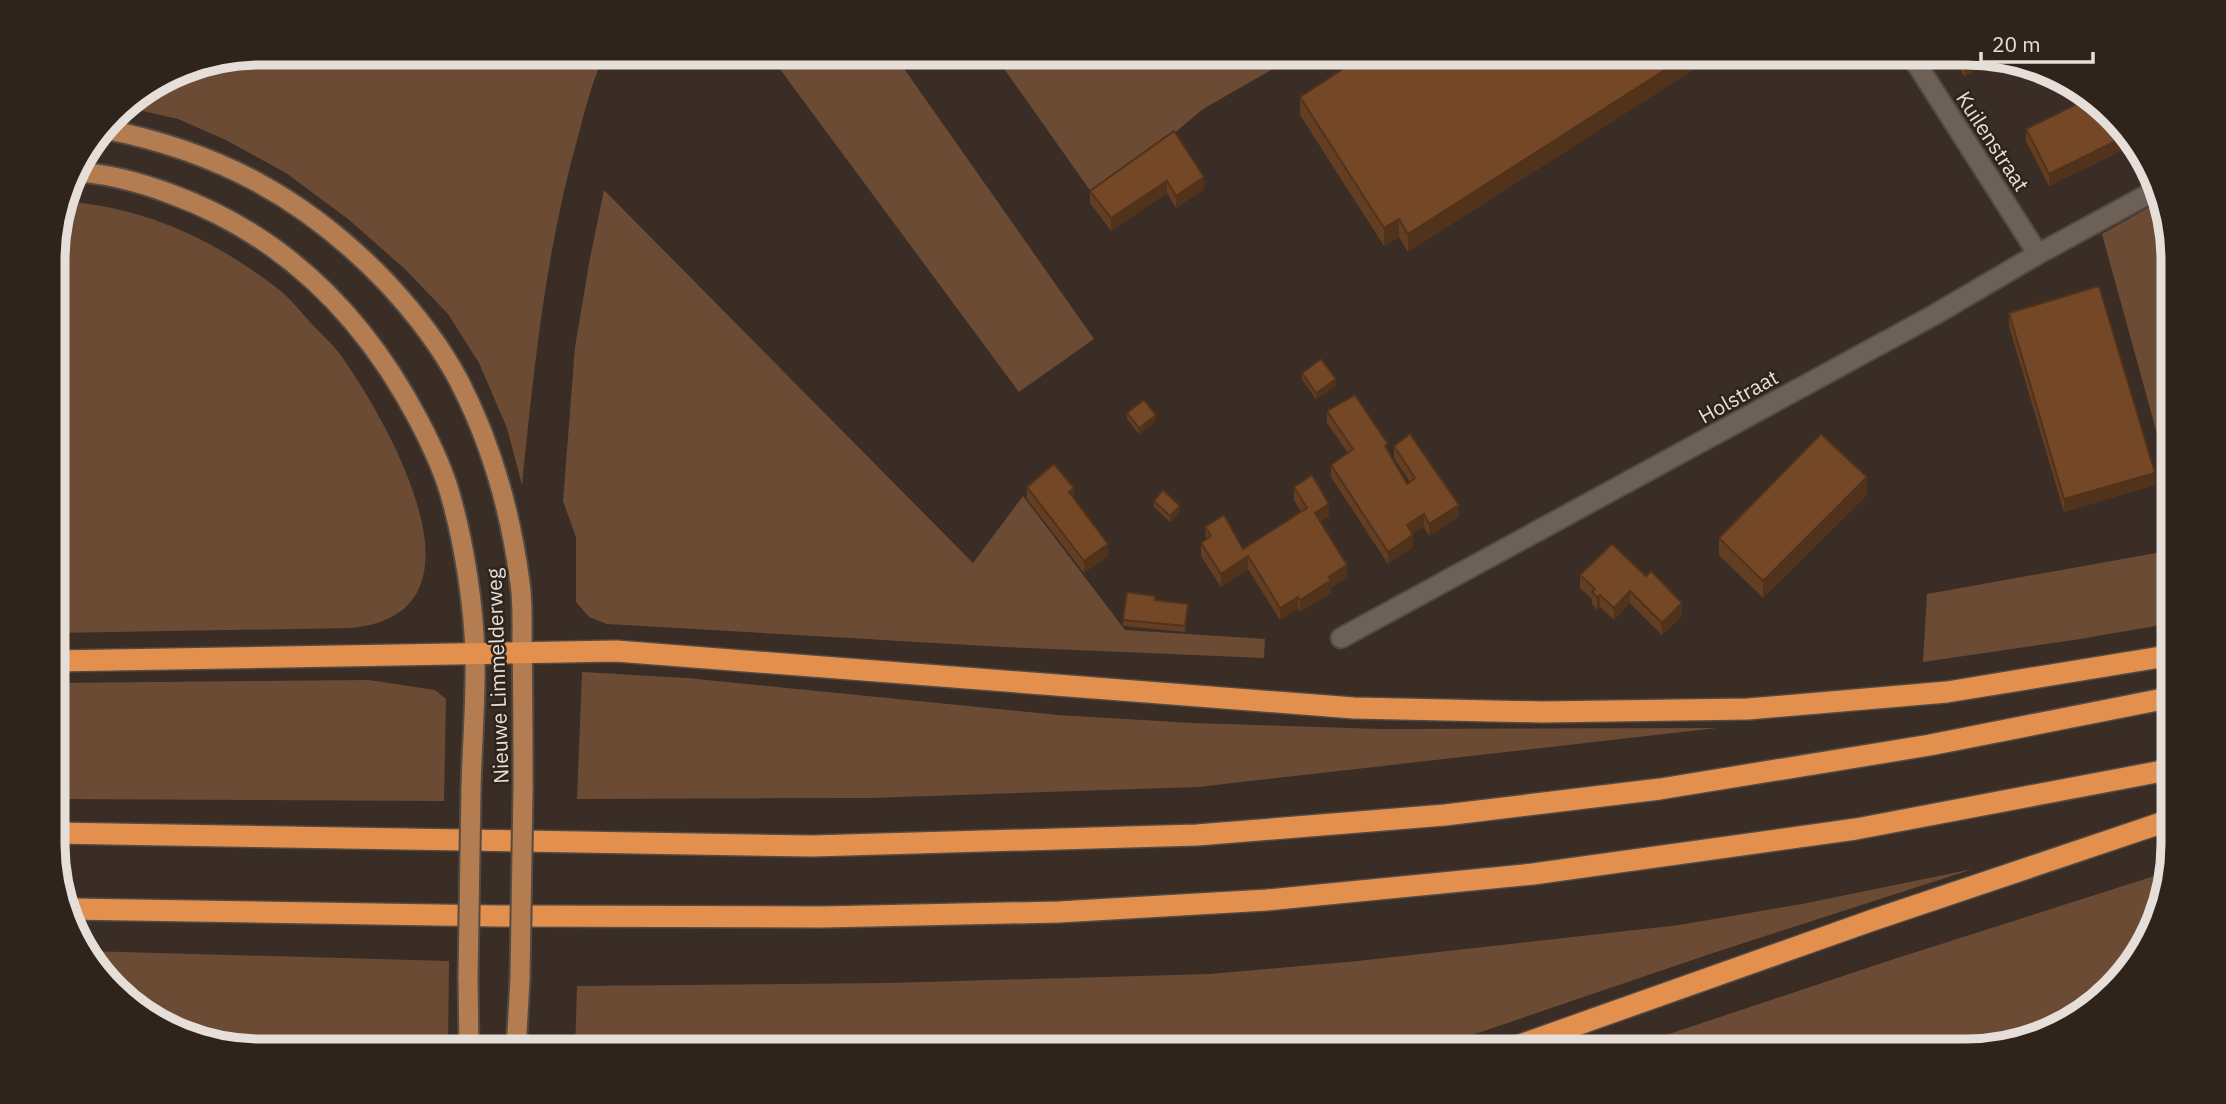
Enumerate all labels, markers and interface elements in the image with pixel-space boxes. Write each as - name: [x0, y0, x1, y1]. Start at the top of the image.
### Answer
- scale bar: [1981, 21, 2093, 65]
- text: 20 m: [1992, 30, 2041, 58]
- street label: Kuilenstraat: [1950, 85, 2036, 197]
- street label: Holstraat: [1693, 363, 1783, 429]
- street label: Nieuwe Limmelderweg: [479, 568, 515, 784]

